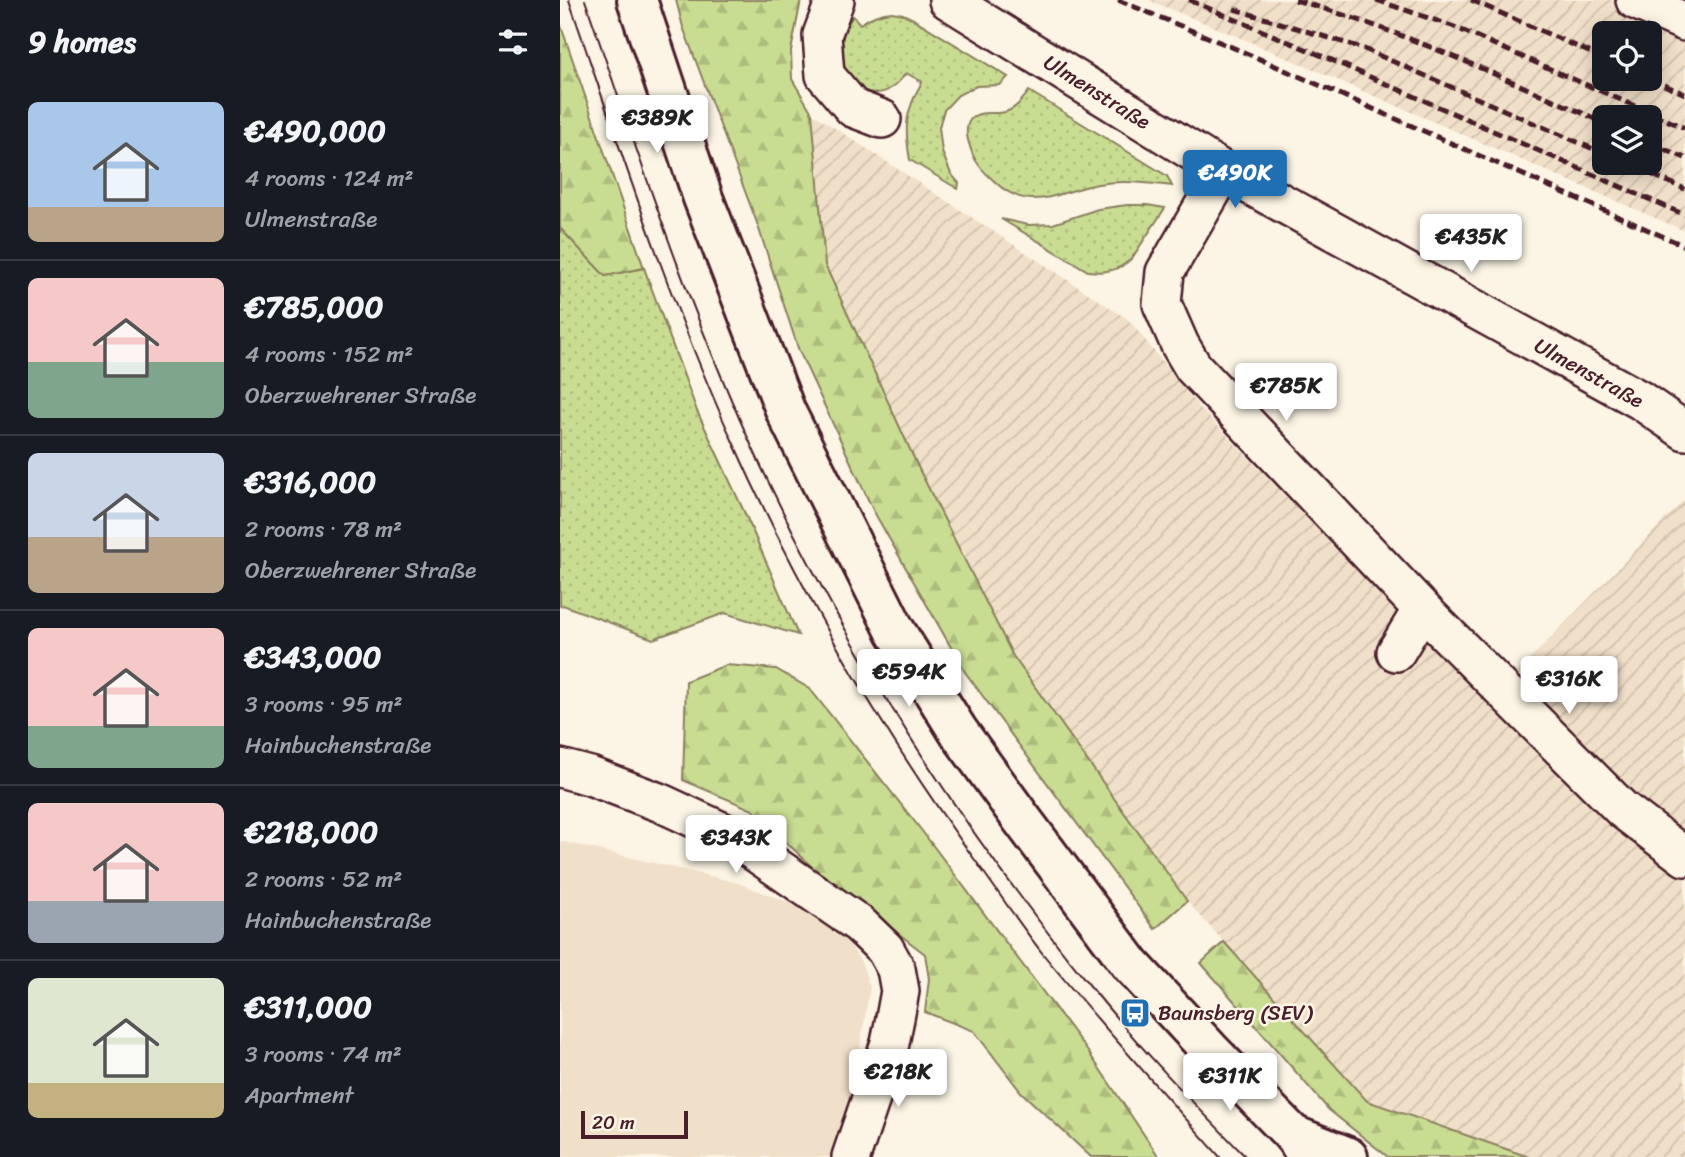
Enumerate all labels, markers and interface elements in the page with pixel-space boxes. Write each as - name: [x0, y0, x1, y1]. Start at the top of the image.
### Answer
- text: 9 homes: [28, 15, 136, 69]
- map controls: [1592, 21, 1662, 175]
- button: locate: [1592, 21, 1662, 91]
- icon: filters: [494, 23, 532, 61]
- street label: Ulmenstraße: [1036, 44, 1158, 140]
- pin: €389K: [608, 96, 706, 155]
- text: €389K: [622, 97, 692, 138]
- text: €490,000: [245, 104, 386, 158]
- button: layers: [1592, 105, 1662, 175]
- icon: home: [84, 130, 168, 214]
- pin: €490K: [1186, 150, 1284, 210]
- text: €490K: [1199, 152, 1271, 193]
- text: 4 rooms · 124 m²: [245, 158, 414, 199]
- text: Ulmenstraße: [245, 199, 377, 240]
- pin: €435K: [1422, 215, 1520, 274]
- text: €435K: [1436, 216, 1506, 257]
- text: €785,000: [245, 280, 383, 334]
- icon: home: [84, 306, 168, 390]
- street label: Ulmenstraße: [1527, 327, 1651, 419]
- text: 4 rooms · 152 m²: [245, 334, 413, 375]
- pin: €785K: [1237, 364, 1335, 423]
- text: €785K: [1251, 365, 1321, 406]
- text: Oberzwehrener Straße: [245, 375, 476, 416]
- text: €316,000: [245, 455, 376, 509]
- icon: home: [84, 481, 168, 565]
- text: 2 rooms · 78 m²: [245, 509, 402, 550]
- text: Oberzwehrener Straße: [245, 550, 476, 591]
- text: €343,000: [245, 630, 382, 684]
- pin: €594K: [860, 650, 958, 709]
- text: €594K: [873, 651, 945, 692]
- icon: home: [84, 656, 168, 740]
- pin: €316K: [1520, 656, 1618, 716]
- text: €316K: [1537, 658, 1601, 699]
- text: 3 rooms · 95 m²: [245, 684, 402, 725]
- text: Hainbuchenstraße: [245, 725, 431, 766]
- text: €218,000: [245, 805, 378, 859]
- pin: €343K: [687, 816, 785, 875]
- text: €343K: [702, 817, 770, 858]
- icon: home: [84, 831, 168, 915]
- text: 2 rooms · 52 m²: [245, 859, 402, 900]
- text: Hainbuchenstraße: [245, 900, 431, 941]
- text: €311,000: [245, 980, 372, 1034]
- place label: Baunsberg (SEV): [1158, 994, 1314, 1032]
- bus stop icon: Baunsberg (SEV): [1118, 996, 1152, 1030]
- icon: home: [84, 1006, 168, 1090]
- text: 3 rooms · 74 m²: [245, 1034, 402, 1075]
- pin: €218K: [849, 1050, 947, 1109]
- text: €218K: [865, 1051, 931, 1092]
- pin: €311K: [1181, 1054, 1279, 1113]
- text: €311K: [1199, 1055, 1261, 1096]
- text: Apartment: [245, 1075, 354, 1116]
- text: 20 m: [592, 1106, 635, 1139]
- scale bar: [581, 1108, 688, 1140]

